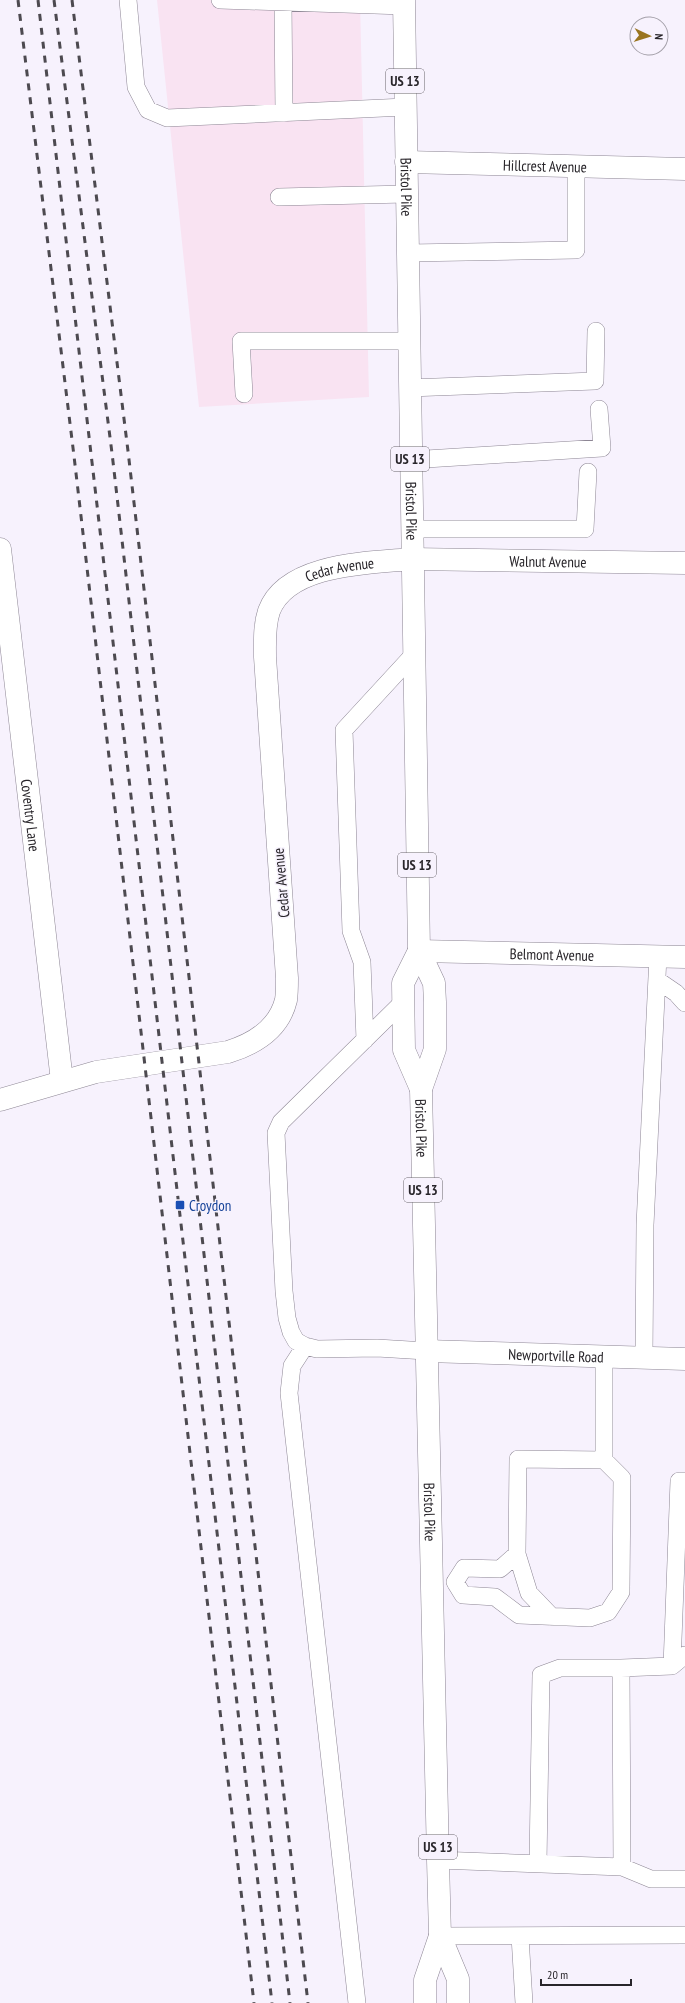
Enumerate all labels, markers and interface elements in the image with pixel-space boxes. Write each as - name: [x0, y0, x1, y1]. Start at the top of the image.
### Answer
- north arrow: [629, 16, 669, 56]
- text: N: [652, 33, 666, 40]
- road number: US 13: [386, 69, 424, 93]
- street label: Hillcrest Avenue: [503, 155, 587, 176]
- street label: Bristol Pike: [397, 158, 417, 216]
- road number: US 13: [391, 447, 429, 471]
- street label: Bristol Pike: [402, 481, 422, 540]
- street label: Walnut Avenue: [509, 551, 587, 571]
- street label: Cedar Avenue: [302, 553, 375, 585]
- street label: Coventry Lane: [17, 778, 45, 853]
- street label: Cedar Avenue: [268, 847, 294, 919]
- road number: US 13: [398, 853, 436, 877]
- street label: Belmont Avenue: [509, 944, 594, 964]
- street label: Bristol Pike: [412, 1099, 432, 1158]
- road number: US 13: [404, 1178, 442, 1202]
- place label: Croydon: [189, 1196, 231, 1215]
- marker: Croydon: [174, 1199, 186, 1211]
- street label: Newportville Road: [508, 1344, 604, 1366]
- street label: Bristol Pike: [420, 1483, 440, 1542]
- road number: US 13: [419, 1835, 457, 1859]
- scale bar: [541, 1961, 631, 1987]
- text: 20 m: [547, 1967, 568, 1982]

